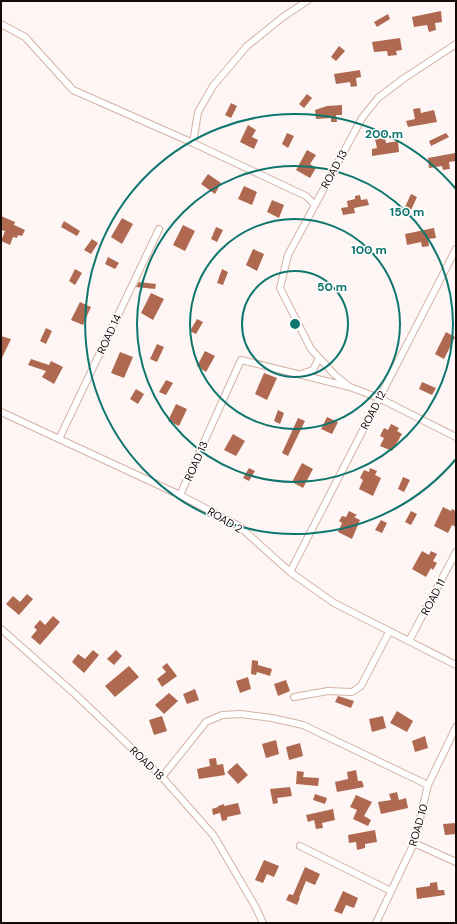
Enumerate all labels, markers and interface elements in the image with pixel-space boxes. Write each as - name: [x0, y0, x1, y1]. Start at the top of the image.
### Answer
- text: 200 m: [365, 126, 403, 142]
- street label: ROAD 13: [318, 147, 350, 191]
- text: 150 m: [390, 204, 424, 220]
- text: 100 m: [351, 242, 387, 258]
- text: 50 m: [317, 279, 347, 295]
- street label: ROAD 14: [94, 312, 124, 356]
- centre of rings: [288, 317, 302, 331]
- street label: ROAD 12: [357, 388, 389, 432]
- street label: ROAD 13: [181, 439, 211, 483]
- street label: ROAD 2: [205, 504, 245, 536]
- street label: ROAD 11: [418, 576, 448, 618]
- street label: ROAD 18: [127, 743, 167, 783]
- street label: ROAD 10: [405, 802, 431, 848]

